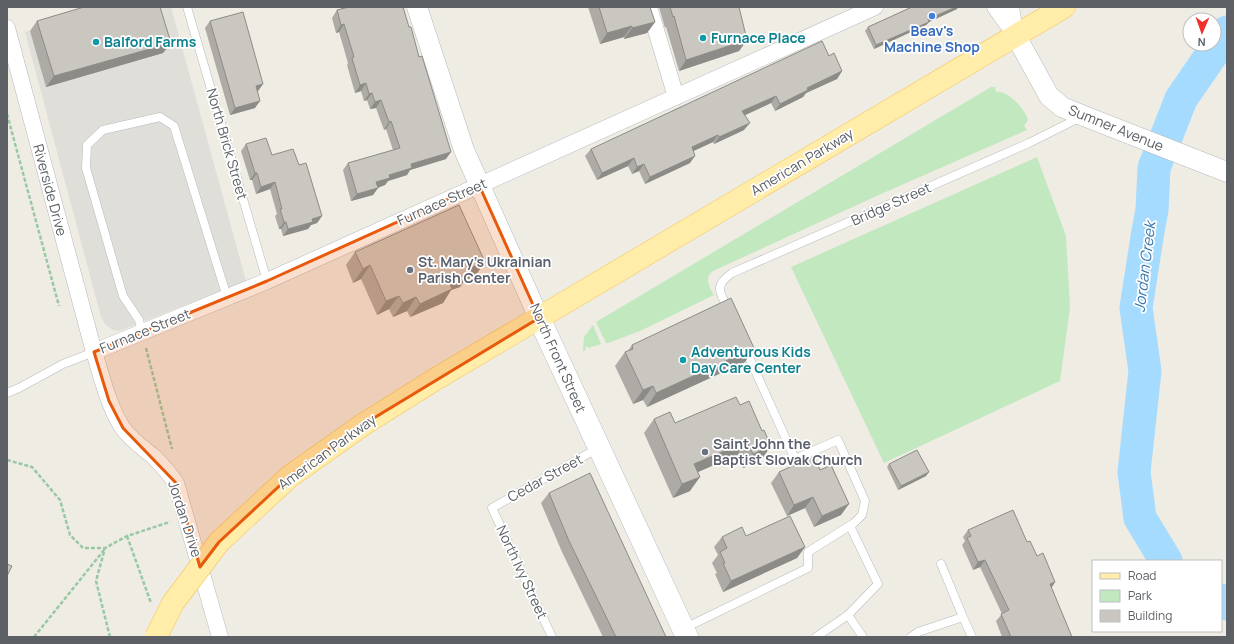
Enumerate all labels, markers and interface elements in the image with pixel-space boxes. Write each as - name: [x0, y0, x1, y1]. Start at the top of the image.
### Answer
- marker: Beav's Machine Shop: [927, 11, 937, 21]
- north arrow: [1182, 12, 1222, 52]
- place label: Beav's Machine Shop: [884, 21, 980, 56]
- place label: Furnace Place: [711, 28, 806, 47]
- place label: Balford Farms: [104, 32, 197, 51]
- marker: Furnace Place: [698, 33, 708, 43]
- text: N: [1197, 35, 1206, 50]
- marker: Balford Farms: [91, 37, 101, 47]
- street label: North Brick Street: [202, 86, 253, 202]
- street label: Sumner Avenue: [1066, 100, 1167, 155]
- street label: American Parkway: [747, 123, 857, 200]
- street label: Riverside Drive: [29, 142, 72, 238]
- street label: Furnace Street: [394, 173, 490, 230]
- street label: Bridge Street: [848, 177, 934, 230]
- water label: Jordan Creek: [1129, 218, 1161, 313]
- place label: St. Mary's Ukrainian Parish Center: [418, 252, 551, 287]
- marker: St. Mary's Ukrainian Parish Center: [405, 265, 415, 275]
- street label: North Front Street: [526, 300, 591, 416]
- street label: Furnace Street: [97, 304, 193, 357]
- place label: Adventurous Kids Day Care Center: [691, 342, 811, 377]
- marker: Adventurous Kids Day Care Center: [678, 355, 688, 365]
- street label: American Parkway: [274, 409, 380, 494]
- place label: Saint John the Baptist Slovak Church: [713, 434, 862, 469]
- marker: Saint John the Baptist Slovak Church: [700, 447, 710, 457]
- street label: Cedar Street: [504, 449, 586, 506]
- street label: Jordan Drive: [164, 478, 207, 560]
- street label: North Ivy Street: [492, 522, 553, 622]
- legend: [1092, 560, 1222, 632]
- text: Road: [1128, 567, 1156, 584]
- text: Park: [1128, 587, 1153, 604]
- text: Building: [1128, 607, 1172, 624]

